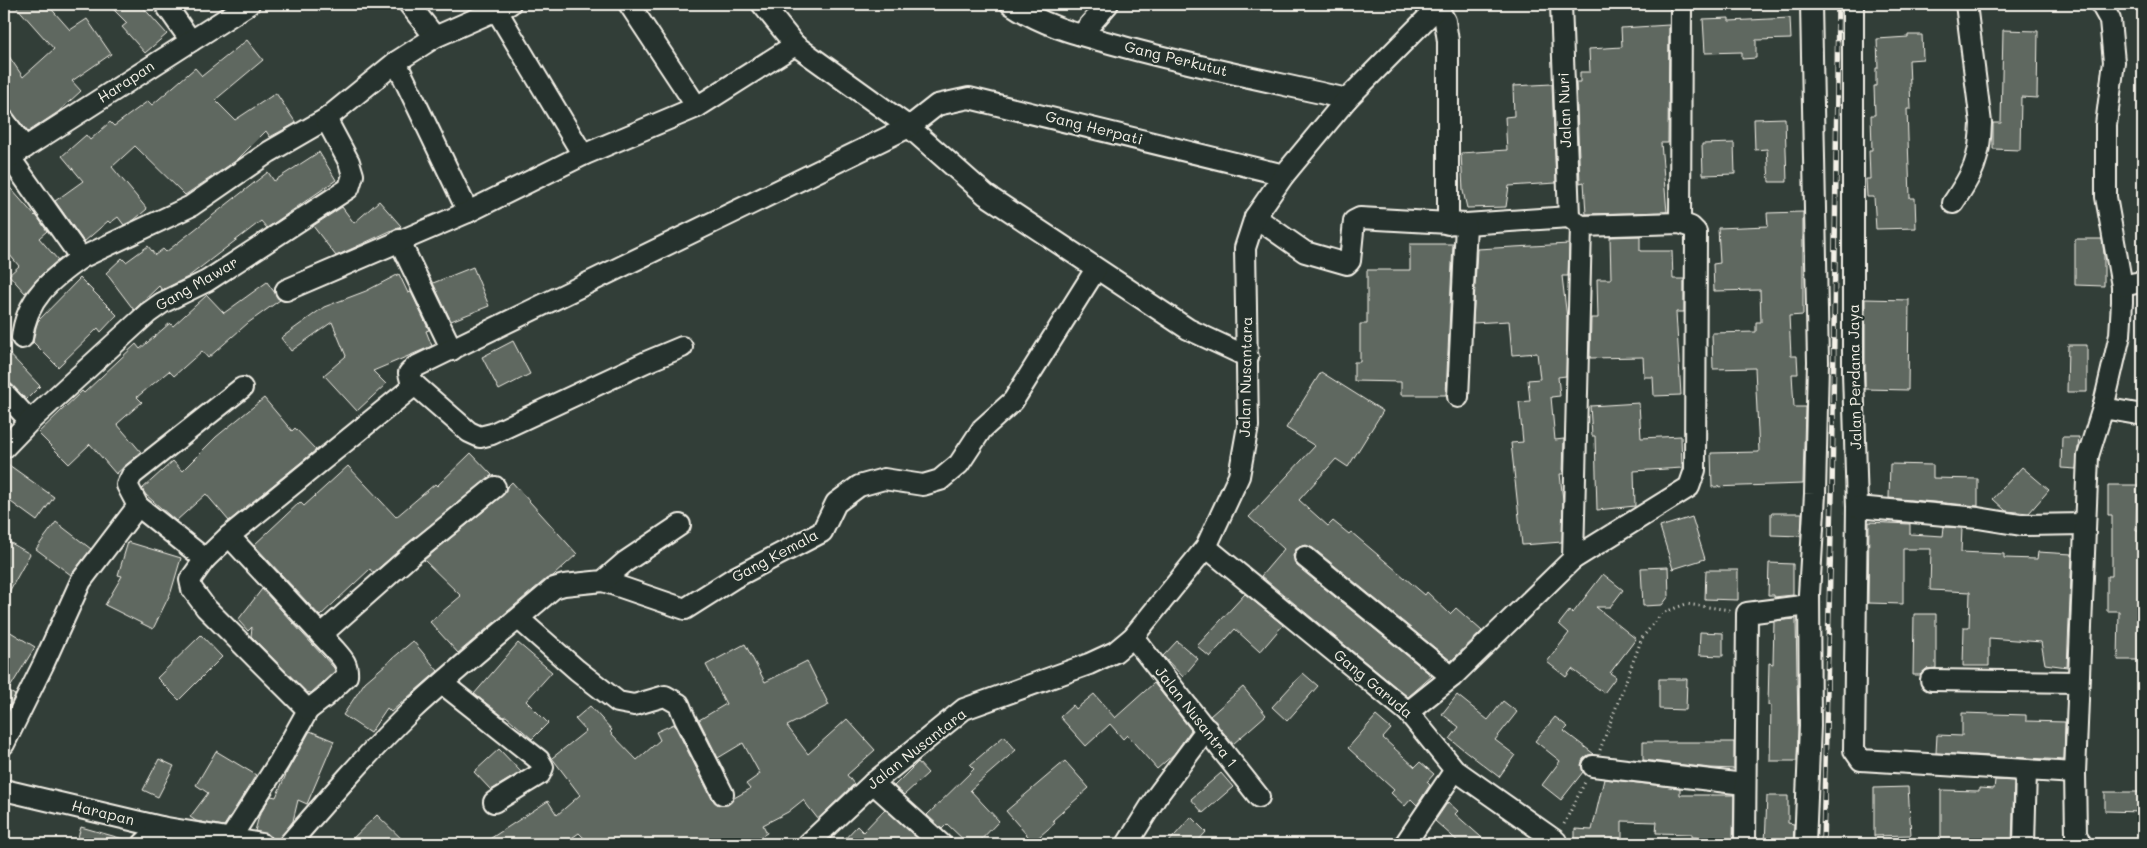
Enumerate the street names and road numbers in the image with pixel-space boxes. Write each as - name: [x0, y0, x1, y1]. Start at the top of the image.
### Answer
- street label: Gang Perkutut: [1122, 36, 1230, 81]
- street label: Harapan: [93, 55, 158, 107]
- street label: Jalan Nuri: [1553, 72, 1575, 148]
- street label: Gang Herpati: [1044, 105, 1145, 149]
- street label: Gang Mawar: [152, 251, 241, 315]
- street label: Jalan Perdana Jaya: [1843, 304, 1865, 450]
- street label: Jalan Nusantara: [1234, 316, 1256, 438]
- street label: Gang Kemala: [728, 524, 821, 586]
- street label: Gang Garuda: [1330, 644, 1417, 722]
- street label: Jalan Nusantra 1: [1151, 662, 1243, 771]
- street label: Jalan Nusantara: [863, 703, 970, 793]
- street label: Harapan: [70, 795, 137, 829]

